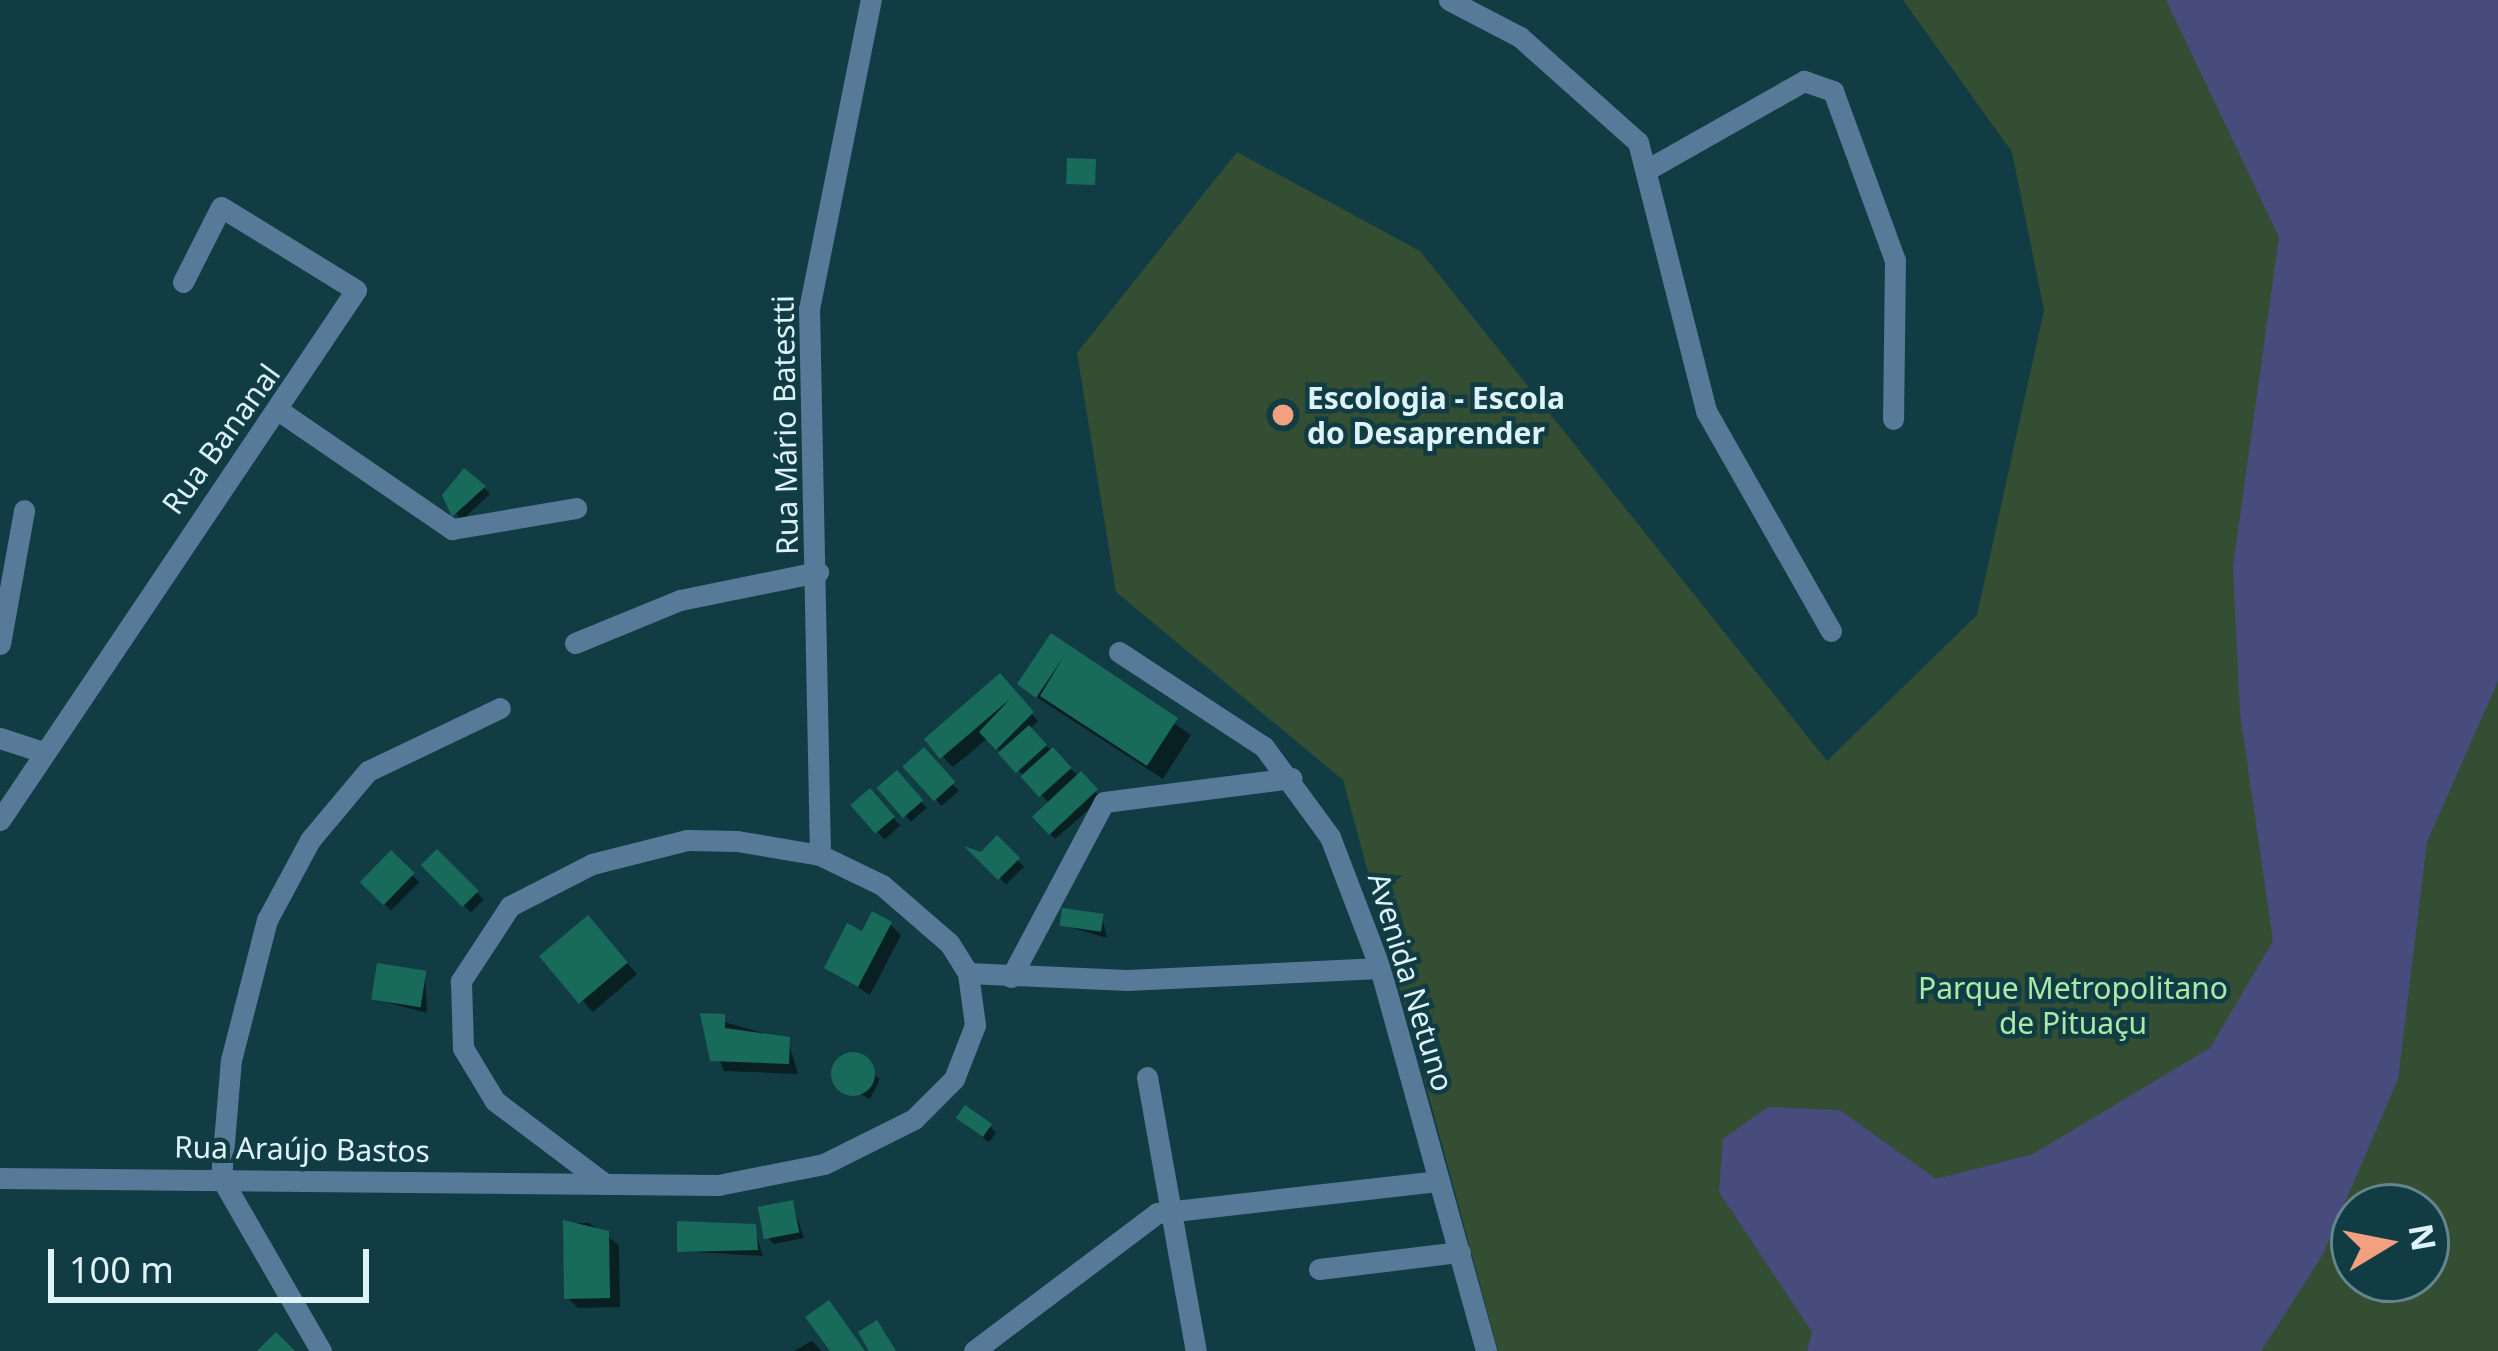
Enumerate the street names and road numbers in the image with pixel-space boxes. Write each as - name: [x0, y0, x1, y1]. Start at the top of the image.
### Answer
- street label: Rua Mário Batestti: [765, 295, 805, 555]
- street label: Rua Bananal: [155, 357, 287, 521]
- street label: Avenida Netuno: [1361, 868, 1461, 1096]
- street label: Rua Araújo Bastos: [174, 1129, 430, 1169]

